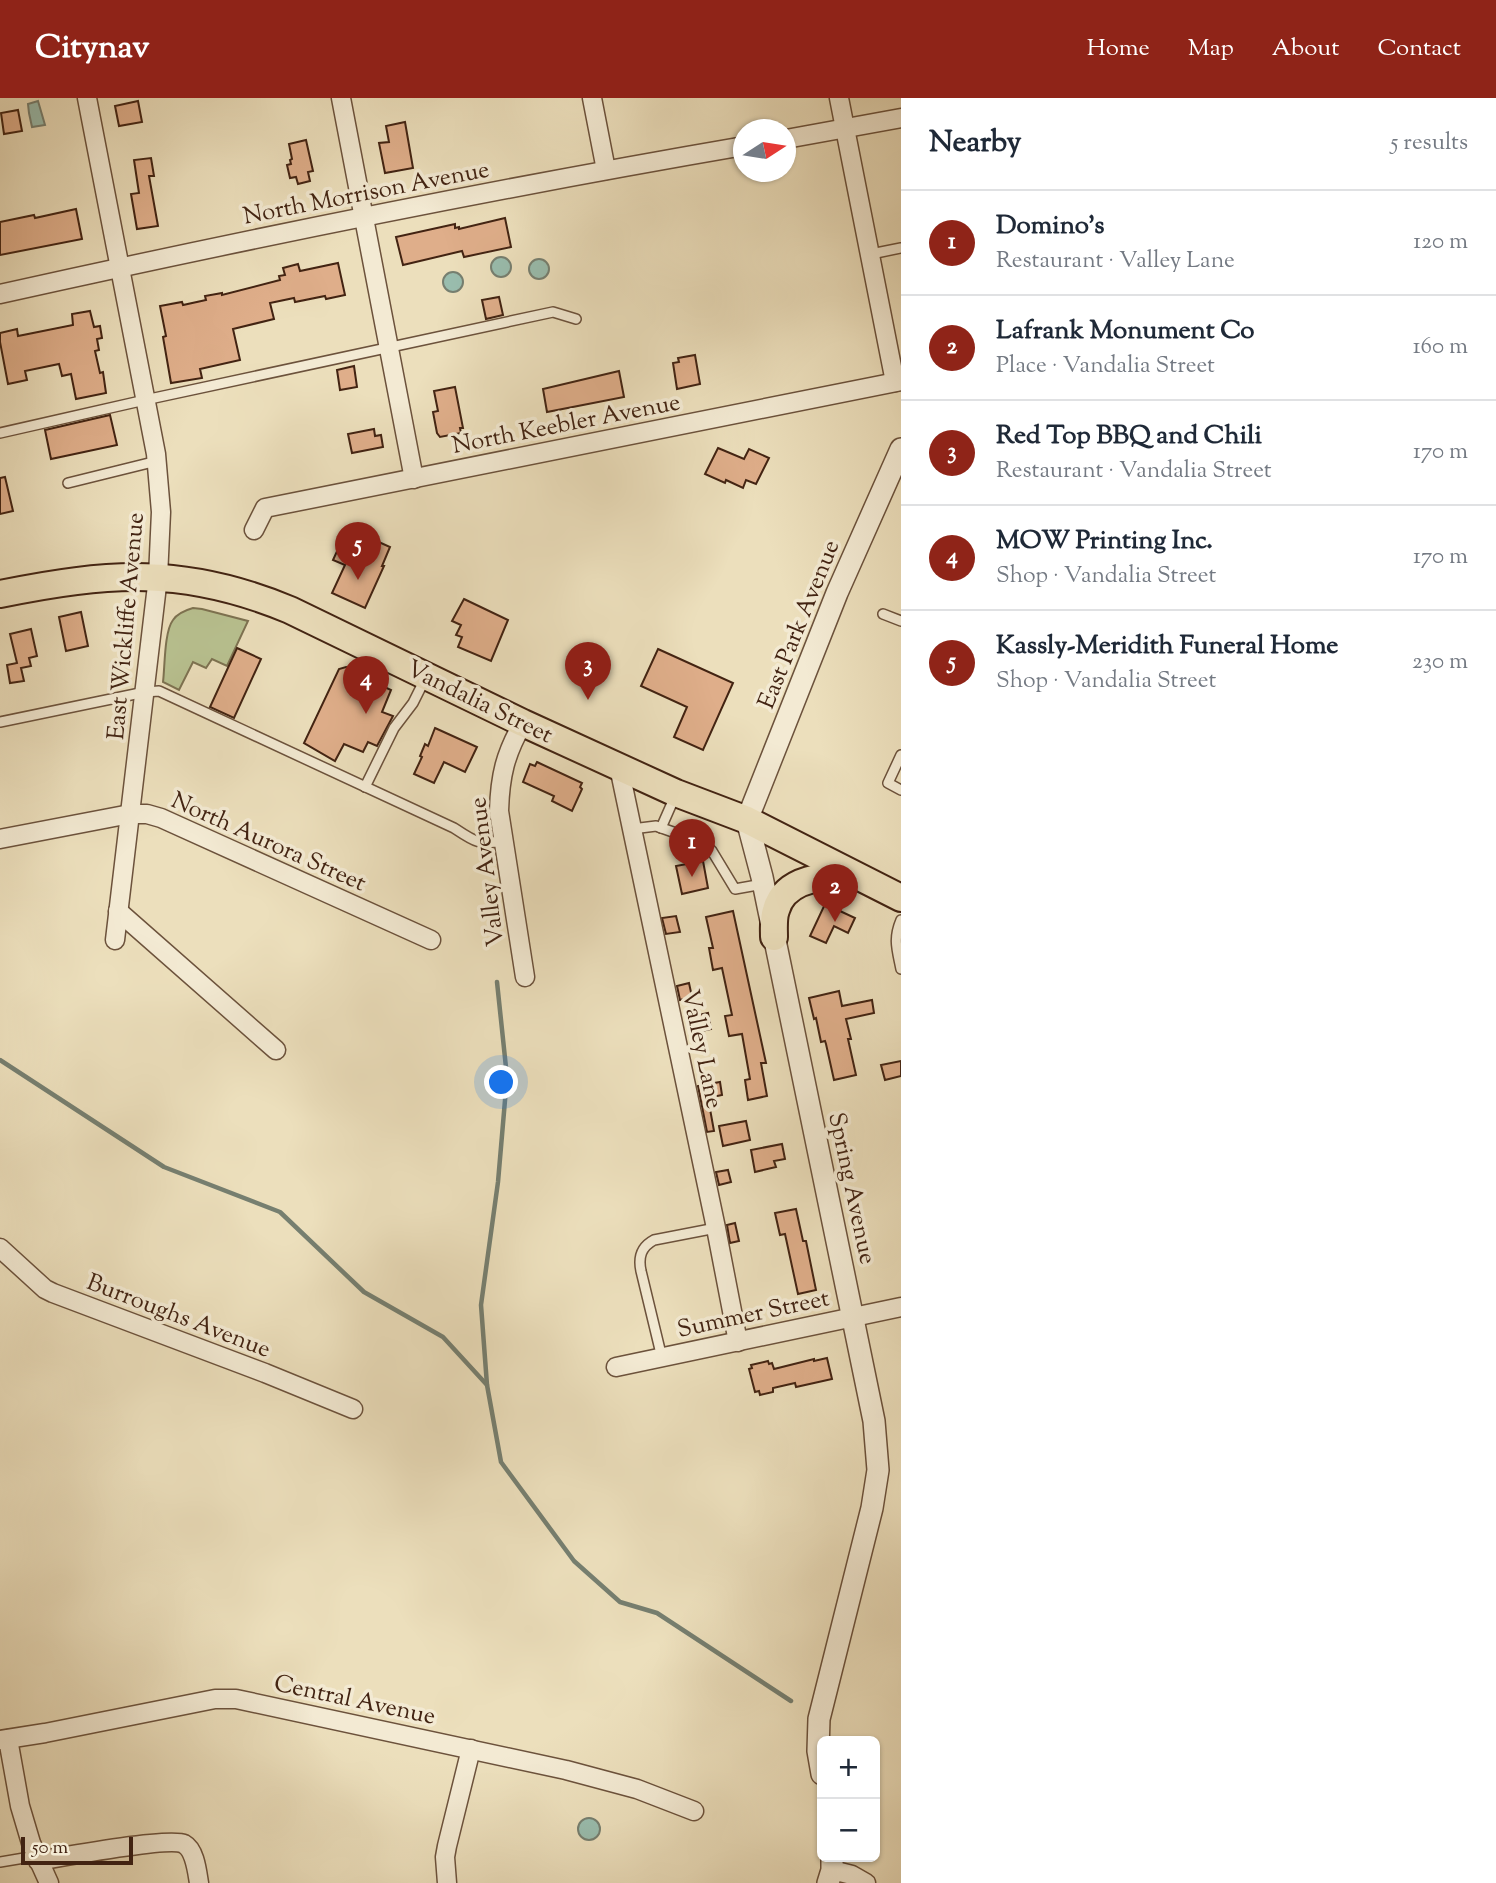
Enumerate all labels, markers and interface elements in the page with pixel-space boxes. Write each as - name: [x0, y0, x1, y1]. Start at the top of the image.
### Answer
- text: Citynav: [35, 25, 150, 73]
- text: Home: [1087, 32, 1150, 66]
- text: Map: [1188, 32, 1234, 66]
- text: About: [1272, 32, 1339, 66]
- text: Contact: [1377, 32, 1461, 66]
- north arrow: [733, 119, 796, 182]
- text: Nearby: [929, 122, 1021, 165]
- text: 5 results: [1391, 127, 1468, 160]
- street label: North Morrison Avenue: [240, 153, 492, 235]
- text: Domino's: [996, 208, 1105, 245]
- text: 1: [948, 226, 956, 259]
- text: 120 m: [1413, 226, 1468, 259]
- text: Restaurant · Valley Lane: [996, 245, 1235, 278]
- text: Lafrank Monument Co: [996, 313, 1255, 350]
- text: 2: [947, 331, 957, 364]
- text: 160 m: [1413, 331, 1468, 364]
- text: Place · Vandalia Street: [996, 350, 1215, 383]
- street label: North Keebler Avenue: [449, 386, 683, 464]
- text: Red Top BBQ and Chili: [996, 418, 1262, 455]
- text: 3: [947, 436, 957, 469]
- text: 170 m: [1413, 436, 1468, 469]
- text: Restaurant · Vandalia Street: [996, 455, 1272, 488]
- street label: East Wickliffe Avenue: [100, 511, 154, 741]
- pin: 5: [335, 522, 381, 580]
- text: MOW Printing Inc.: [996, 523, 1213, 560]
- street label: East Park Avenue: [750, 535, 849, 714]
- text: 4: [946, 541, 958, 574]
- text: 170 m: [1413, 541, 1468, 574]
- text: Shop · Vandalia Street: [996, 560, 1216, 593]
- text: Kassly-Meridith Funeral Home: [996, 628, 1338, 665]
- pin: 3: [565, 642, 611, 700]
- text: 5: [948, 646, 956, 679]
- text: 230 m: [1412, 646, 1468, 679]
- street label: Vandalia Street: [400, 653, 558, 753]
- pin: 4: [343, 656, 389, 714]
- text: Shop · Vandalia Street: [996, 665, 1216, 698]
- street label: North Aurora Street: [165, 785, 371, 901]
- street label: Valley Avenue: [462, 795, 514, 948]
- pin: 1: [669, 819, 715, 877]
- pin: 2: [812, 864, 858, 922]
- street label: Valley Lane: [672, 987, 730, 1112]
- your location: [484, 1065, 518, 1099]
- street label: Spring Avenue: [818, 1109, 884, 1267]
- street label: Burroughs Avenue: [81, 1266, 275, 1368]
- street label: Summer Street: [674, 1282, 833, 1348]
- street label: Central Avenue: [271, 1667, 438, 1735]
- map controls: [817, 1736, 880, 1862]
- button: +: [817, 1736, 880, 1799]
- button: −: [817, 1799, 880, 1862]
- scale bar: [21, 1834, 133, 1866]
- text: 50 m: [32, 1835, 68, 1862]

